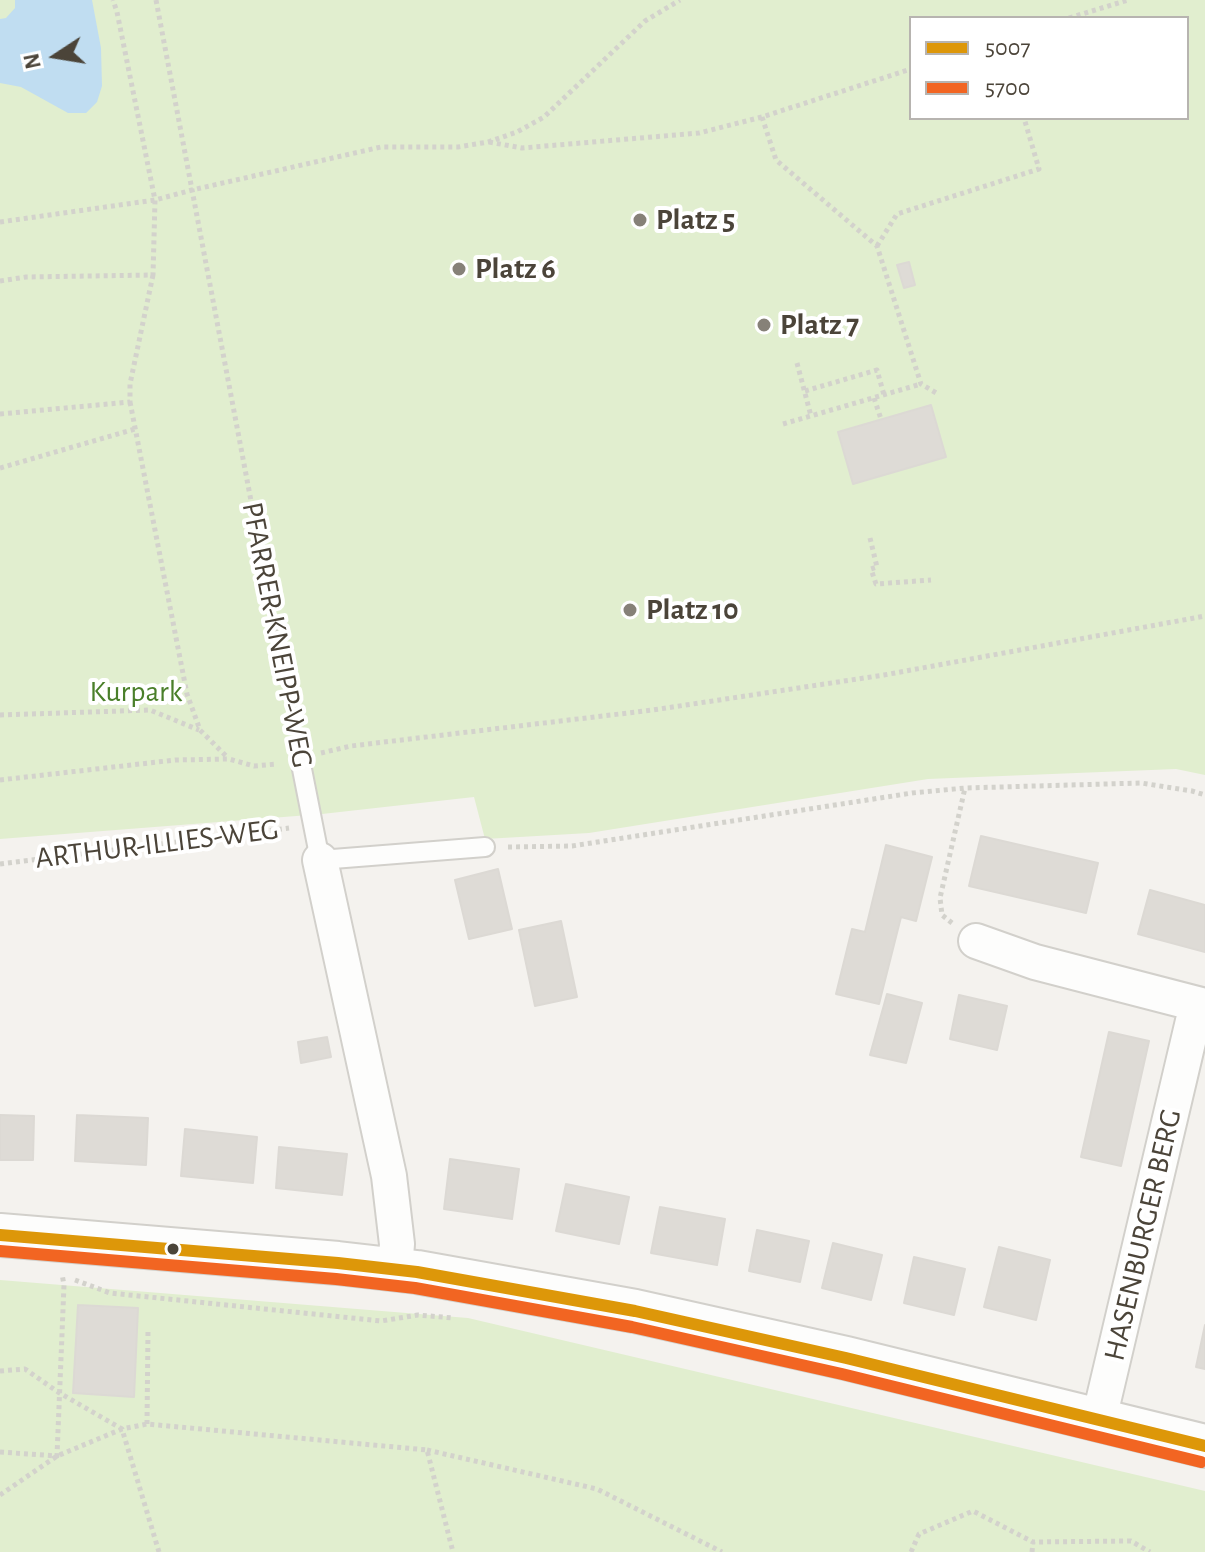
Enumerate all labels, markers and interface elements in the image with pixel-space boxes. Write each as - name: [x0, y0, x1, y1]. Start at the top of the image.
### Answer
- north arrow: [16, 16, 96, 96]
- legend: [909, 16, 1189, 120]
- text: 5007: [985, 36, 1030, 60]
- text: N: [20, 51, 45, 71]
- text: 5700: [985, 76, 1030, 100]
- place label: Platz 5: [656, 202, 735, 238]
- marker: Platz 5: [631, 211, 649, 229]
- place label: Platz 6: [475, 251, 556, 287]
- marker: Platz 6: [450, 260, 468, 278]
- place label: Platz 7: [780, 307, 859, 343]
- marker: Platz 7: [755, 316, 773, 334]
- street label: PFARRER-KNEIPP-WEG: [234, 499, 320, 771]
- place label: Platz 10: [646, 592, 739, 628]
- marker: Platz 10: [621, 601, 639, 619]
- park label: Kurpark: [90, 674, 182, 710]
- street label: ARTHUR-ILLIES-WEG: [33, 811, 281, 877]
- street label: HASENBURGER BERG: [1097, 1106, 1189, 1364]
- unlabelled marker: [165, 1241, 181, 1257]

